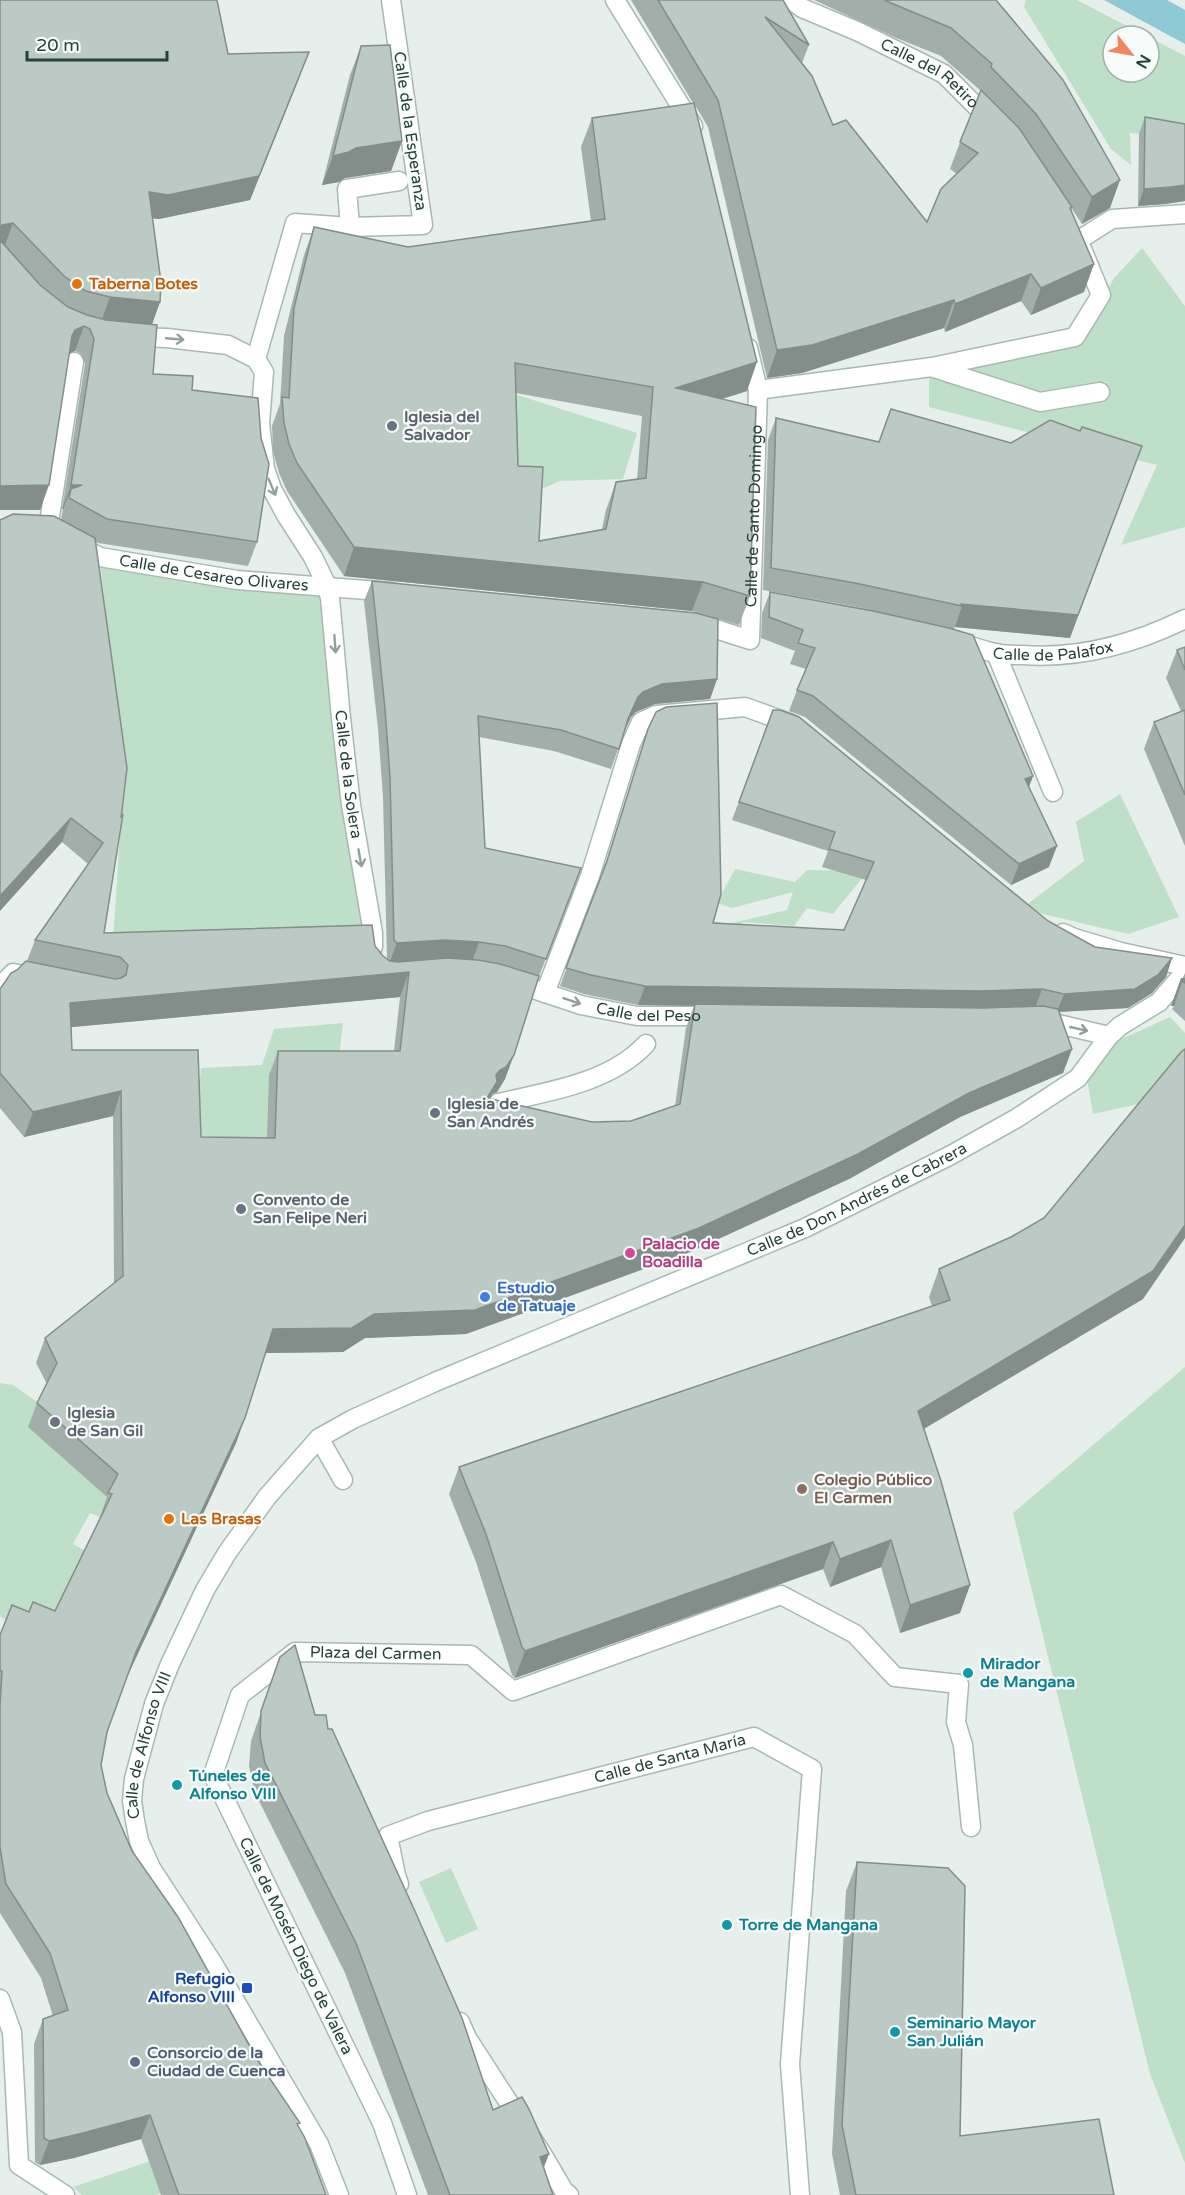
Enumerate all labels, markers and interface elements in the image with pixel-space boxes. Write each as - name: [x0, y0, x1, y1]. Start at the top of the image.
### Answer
- scale bar: [27, 24, 166, 62]
- north arrow: [1101, 24, 1161, 84]
- text: 20 m: [36, 34, 80, 56]
- street label: Calle del Retiro: [877, 34, 983, 113]
- street label: Calle de la Esperanza: [389, 50, 431, 212]
- text: N: [1131, 51, 1155, 72]
- place label: Taberna Botes: [88, 274, 198, 294]
- marker: Taberna Botes: [70, 277, 84, 291]
- one-way arrow: [165, 334, 185, 345]
- place label: Iglesia del Salvador: [404, 407, 479, 445]
- marker: Iglesia del Salvador: [385, 419, 399, 433]
- street label: Calle de Santo Domingo: [741, 424, 767, 608]
- one-way arrow: [267, 477, 278, 495]
- street label: Calle de Cesareo Olivares: [118, 550, 309, 596]
- one-way arrow: [330, 633, 341, 653]
- street label: Calle de Palafox: [991, 637, 1115, 666]
- street label: Calle de la Solera: [330, 709, 367, 840]
- one-way arrow: [355, 848, 366, 868]
- one-way arrow: [562, 997, 581, 1008]
- street label: Calle del Peso: [594, 998, 701, 1026]
- one-way arrow: [1069, 1023, 1088, 1035]
- place label: Iglesia de San Andrés: [447, 1094, 534, 1132]
- marker: Iglesia de San Andrés: [428, 1106, 442, 1120]
- street label: Calle de Don Andrés de Cabrera: [744, 1138, 971, 1261]
- place label: Convento de San Felipe Neri: [253, 1190, 367, 1228]
- marker: Convento de San Felipe Neri: [234, 1202, 248, 1216]
- place label: Palacio de Boadilla: [642, 1234, 720, 1272]
- marker: Palacio de Boadilla: [623, 1246, 637, 1260]
- place label: Estudio de Tatuaje: [497, 1278, 576, 1316]
- marker: Estudio de Tatuaje: [478, 1290, 492, 1304]
- place label: Iglesia de San Gil: [67, 1403, 143, 1441]
- marker: Iglesia de San Gil: [48, 1415, 62, 1429]
- place label: Colegio Público El Carmen: [814, 1470, 933, 1508]
- marker: Colegio Público El Carmen: [795, 1482, 809, 1496]
- place label: Las Brasas: [181, 1509, 262, 1529]
- marker: Las Brasas: [162, 1512, 176, 1526]
- street label: Plaza del Carmen: [310, 1642, 442, 1664]
- place label: Mirador de Mangana: [980, 1654, 1075, 1692]
- marker: Mirador de Mangana: [961, 1666, 975, 1680]
- street label: Calle de Alfonso VIII: [122, 1669, 176, 1820]
- street label: Calle de Santa María: [592, 1729, 748, 1788]
- place label: Túneles de Alfonso VIII: [188, 1766, 276, 1804]
- marker: Túneles de Alfonso VIII: [170, 1778, 184, 1792]
- street label: Calle de Mosén Diego de Valera: [234, 1834, 358, 2058]
- place label: Torre de Mangana: [738, 1915, 878, 1935]
- marker: Torre de Mangana: [720, 1918, 734, 1932]
- place label: Refugio Alfonso VIII: [148, 1969, 235, 2007]
- marker: Refugio Alfonso VIII: [240, 1981, 254, 1995]
- place label: Seminario Mayor San Julián: [907, 2013, 1037, 2051]
- marker: Seminario Mayor San Julián: [888, 2025, 902, 2039]
- place label: Consorcio de la Ciudad de Cuenca: [147, 2043, 286, 2081]
- marker: Consorcio de la Ciudad de Cuenca: [128, 2055, 142, 2069]

